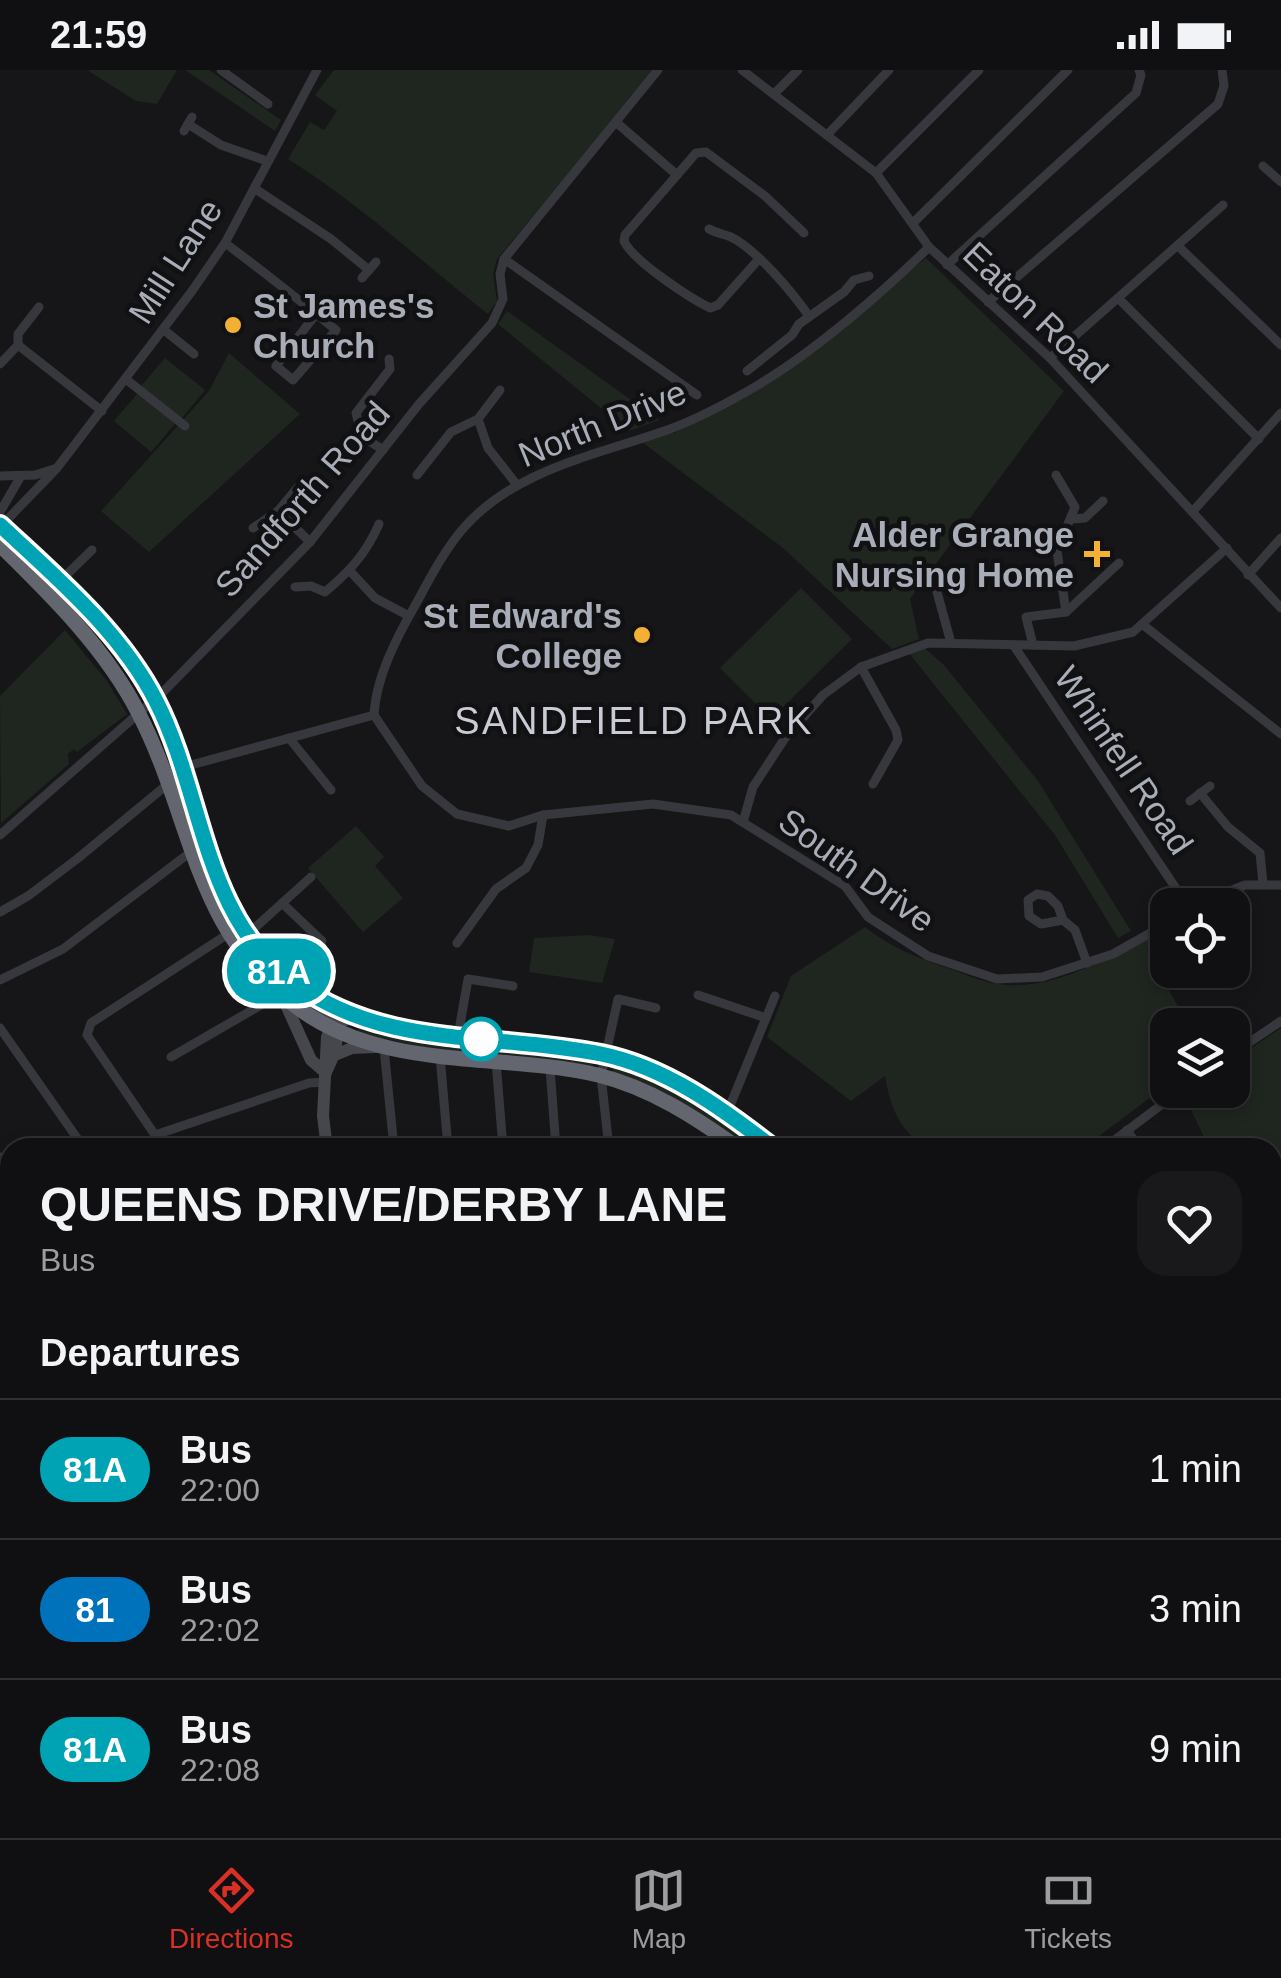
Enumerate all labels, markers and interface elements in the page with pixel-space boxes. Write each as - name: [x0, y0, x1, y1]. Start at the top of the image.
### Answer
- text: 21:59: [50, 14, 147, 56]
- street label: Mill Lane: [120, 192, 230, 330]
- street label: Eaton Road: [956, 234, 1116, 390]
- place label: St James's Church: [253, 286, 435, 365]
- marker: St James's Church: [222, 314, 244, 336]
- street label: North Drive: [513, 372, 691, 474]
- street label: Sandforth Road: [207, 394, 397, 604]
- place label: Alder Grange Nursing Home: [835, 515, 1074, 594]
- marker: Alder Grange Nursing Home: [1084, 541, 1110, 567]
- place label: St Edward's College: [423, 596, 622, 675]
- marker: St Edward's College: [631, 624, 653, 646]
- street label: Whinfell Road: [1047, 659, 1201, 861]
- district label: SANDFIELD PARK: [454, 700, 814, 742]
- street label: South Drive: [772, 800, 942, 940]
- map controls: [1150, 888, 1250, 1108]
- button: locate: [1150, 888, 1250, 988]
- line badge: 81A: [222, 938, 336, 1004]
- text: 81A: [247, 952, 311, 991]
- button: layers: [1150, 1008, 1250, 1108]
- unlabelled marker: [460, 1018, 502, 1060]
- button: heart: [1137, 1171, 1242, 1276]
- text: QUEENS DRIVE/DERBY LANE: [40, 1178, 727, 1231]
- text: Bus: [40, 1242, 95, 1278]
- text: Departures: [40, 1332, 241, 1374]
- text: Bus: [180, 1429, 252, 1471]
- text: 1 min: [1149, 1448, 1242, 1490]
- text: 81A: [63, 1450, 127, 1489]
- text: 22:00: [180, 1472, 260, 1508]
- text: Bus: [180, 1569, 252, 1611]
- text: 3 min: [1149, 1588, 1242, 1630]
- text: 81: [76, 1590, 114, 1629]
- text: 22:02: [180, 1612, 260, 1648]
- text: Bus: [180, 1709, 252, 1751]
- text: 9 min: [1149, 1728, 1242, 1770]
- text: 81A: [63, 1730, 127, 1769]
- text: 22:08: [180, 1752, 260, 1788]
- tab: Directions: [169, 1863, 293, 1955]
- tab: Map: [631, 1863, 686, 1955]
- tab: Tickets: [1024, 1863, 1112, 1955]

